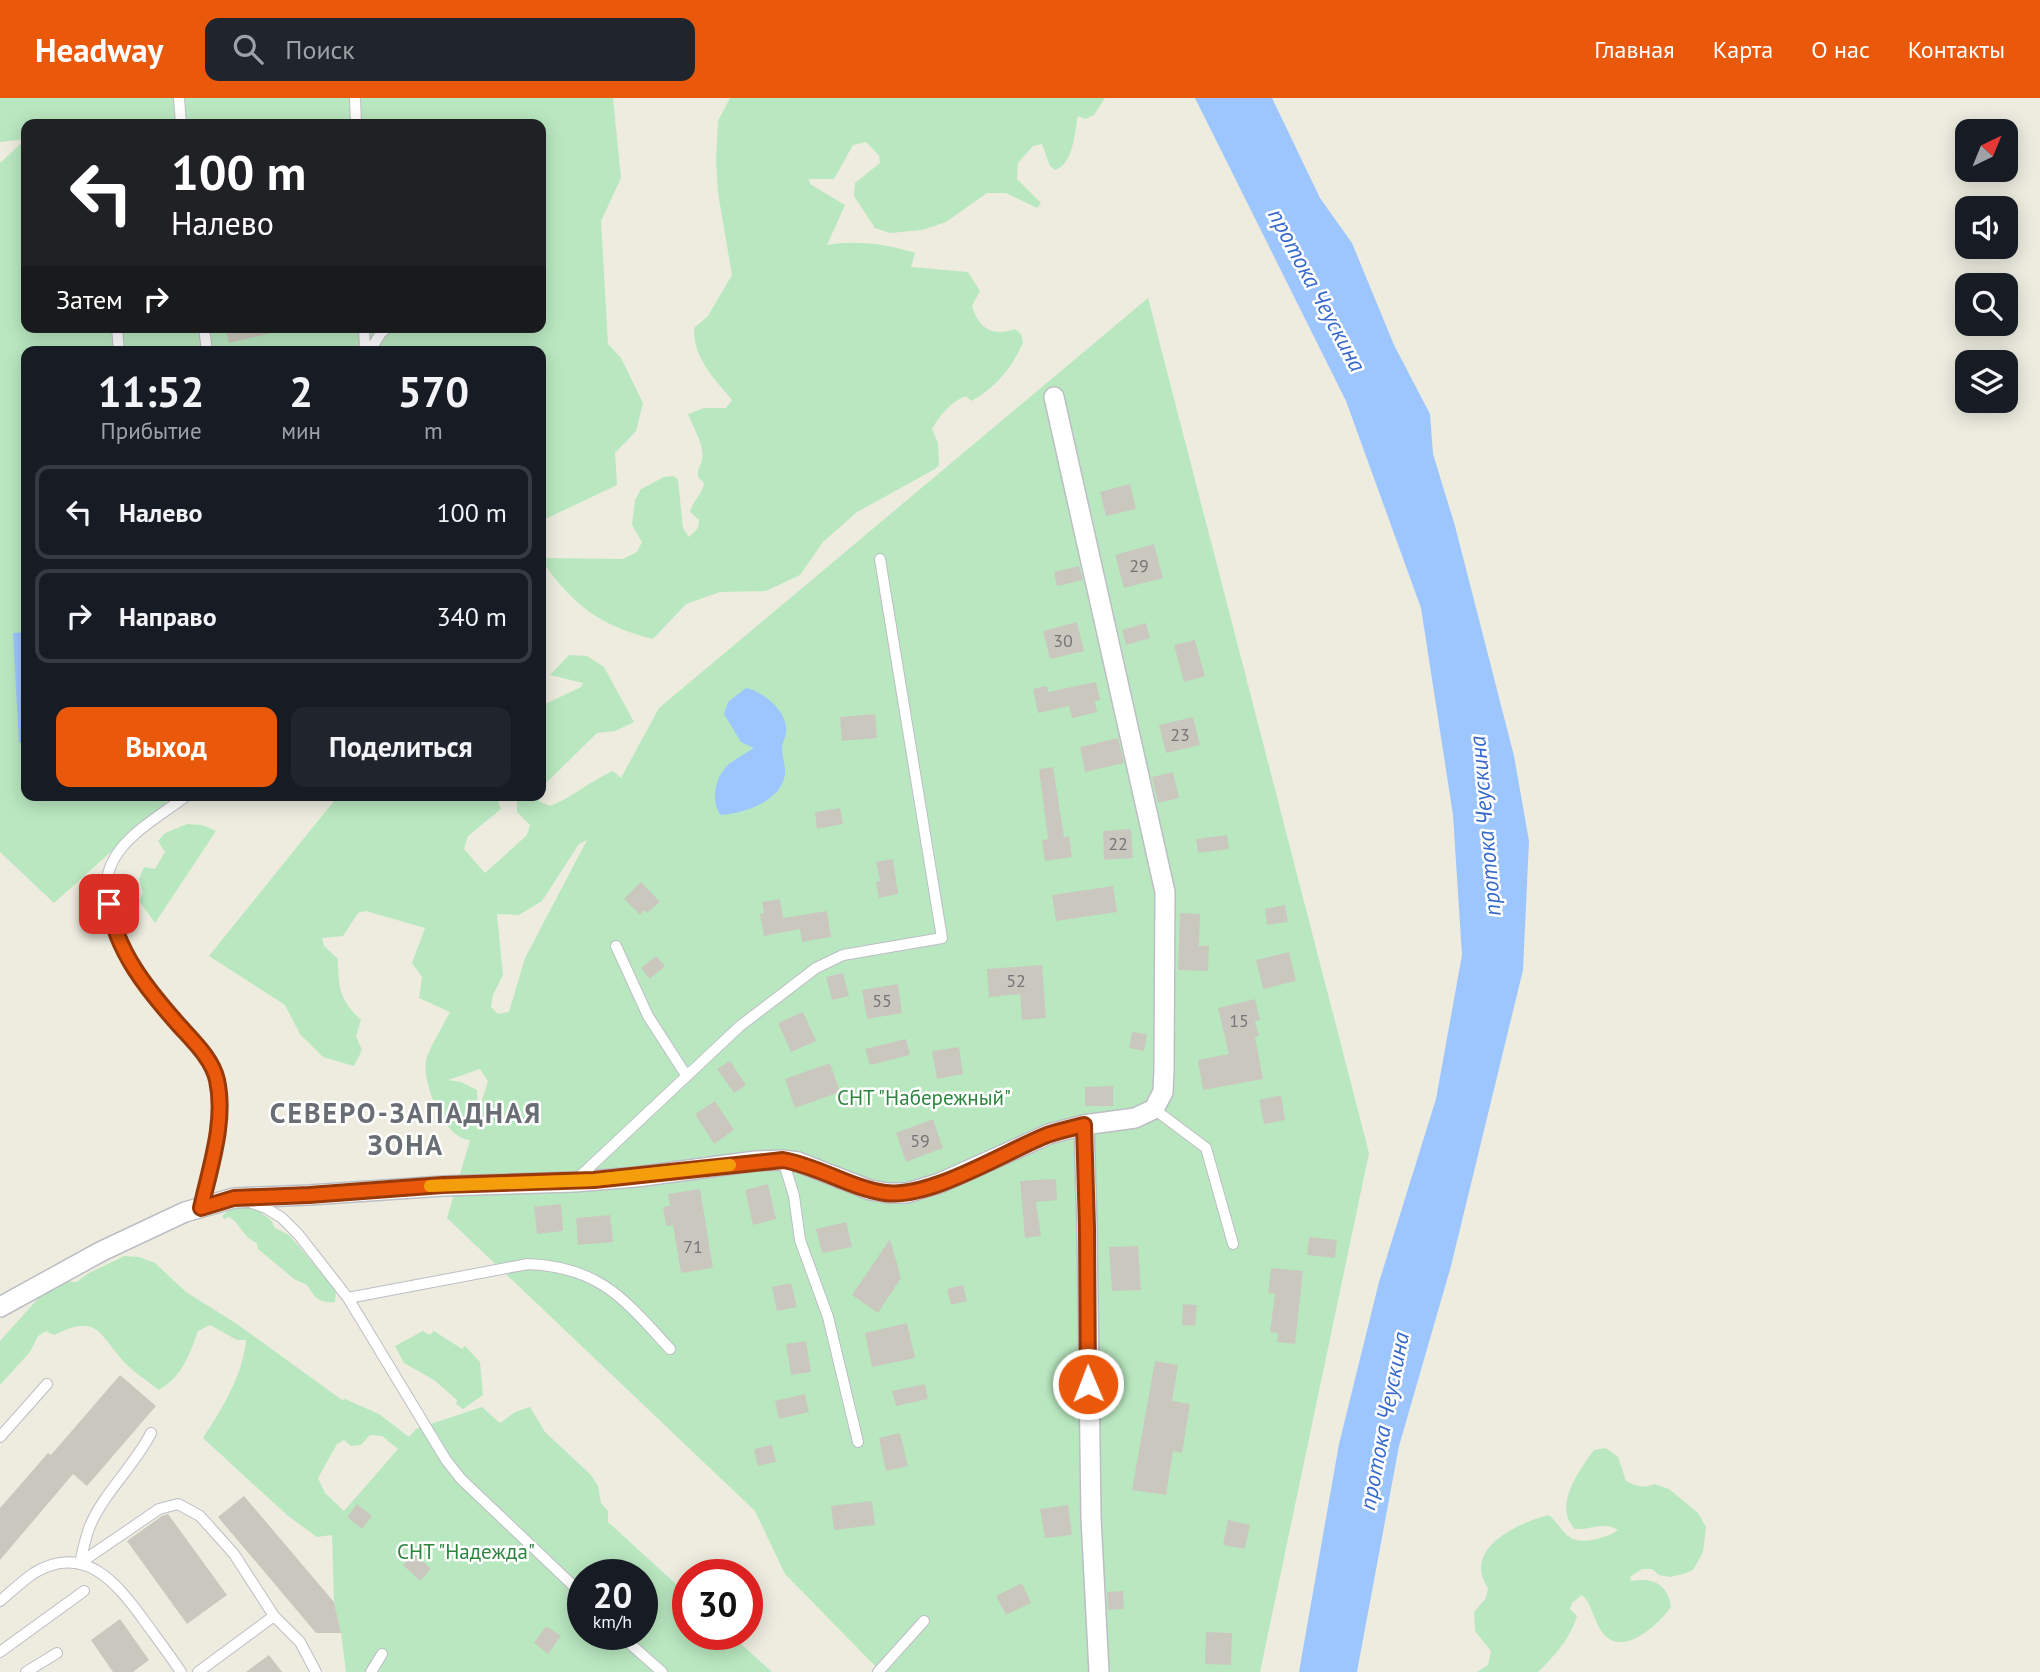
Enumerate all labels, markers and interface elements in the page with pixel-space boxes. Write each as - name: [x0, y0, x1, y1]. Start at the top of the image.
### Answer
- search box: [205, 18, 695, 81]
- text: Headway: [35, 28, 163, 71]
- icon: search: [229, 30, 267, 68]
- text: Поиск: [285, 33, 355, 66]
- text: Главная: [1594, 34, 1675, 65]
- text: Карта: [1713, 34, 1773, 65]
- text: О нас: [1811, 34, 1870, 65]
- text: Контакты: [1908, 34, 2005, 65]
- north arrow: [1955, 119, 2018, 182]
- map controls: [1955, 119, 2018, 413]
- text: 100 m: [171, 140, 306, 204]
- icon: left: [56, 147, 147, 238]
- button: sound: [1955, 196, 2018, 259]
- text: Налево: [171, 202, 274, 244]
- water label: протока Чеускина: [1262, 203, 1373, 376]
- button: search: [1955, 273, 2018, 336]
- icon: right: [137, 280, 175, 318]
- text: Затем: [56, 283, 123, 316]
- button: layers: [1955, 350, 2018, 413]
- text: 11:52: [98, 364, 204, 419]
- text: 2: [289, 364, 313, 419]
- text: 570: [398, 364, 469, 419]
- text: Прибытие: [101, 416, 202, 445]
- text: мин: [281, 416, 321, 445]
- text: m: [424, 416, 443, 445]
- icon: left: [60, 493, 98, 531]
- text: Налево: [119, 496, 203, 529]
- text: 100 m: [436, 496, 507, 529]
- house number: 29: [1129, 554, 1149, 577]
- icon: right: [60, 597, 98, 635]
- text: Направо: [119, 600, 217, 633]
- text: 340 m: [436, 600, 507, 633]
- house number: 30: [1053, 629, 1073, 652]
- button: Выход: [56, 707, 277, 787]
- button: Поделиться: [291, 707, 511, 787]
- house number: 23: [1170, 723, 1190, 746]
- water label: протока Чеускина: [1462, 735, 1507, 917]
- house number: 22: [1108, 832, 1128, 855]
- pin: [79, 874, 139, 934]
- icon: arrive: [90, 885, 128, 923]
- house number: 52: [1006, 969, 1026, 992]
- house number: 55: [872, 989, 892, 1012]
- house number: 15: [1229, 1009, 1249, 1032]
- park label: СНТ "Набережный": [837, 1084, 1011, 1111]
- district label: СЕВЕРО-ЗАПАДНАЯ ЗОНА: [270, 1094, 542, 1163]
- house number: 59: [910, 1129, 930, 1152]
- house number: 71: [683, 1235, 703, 1258]
- water label: протока Чеускина: [1352, 1330, 1415, 1512]
- position arrow: [1051, 1347, 1125, 1421]
- park label: СНТ "Надежда": [397, 1538, 535, 1565]
- speed limit sign: 30: [672, 1559, 763, 1650]
- text: 20: [593, 1572, 632, 1618]
- text: km/h: [593, 1610, 632, 1633]

